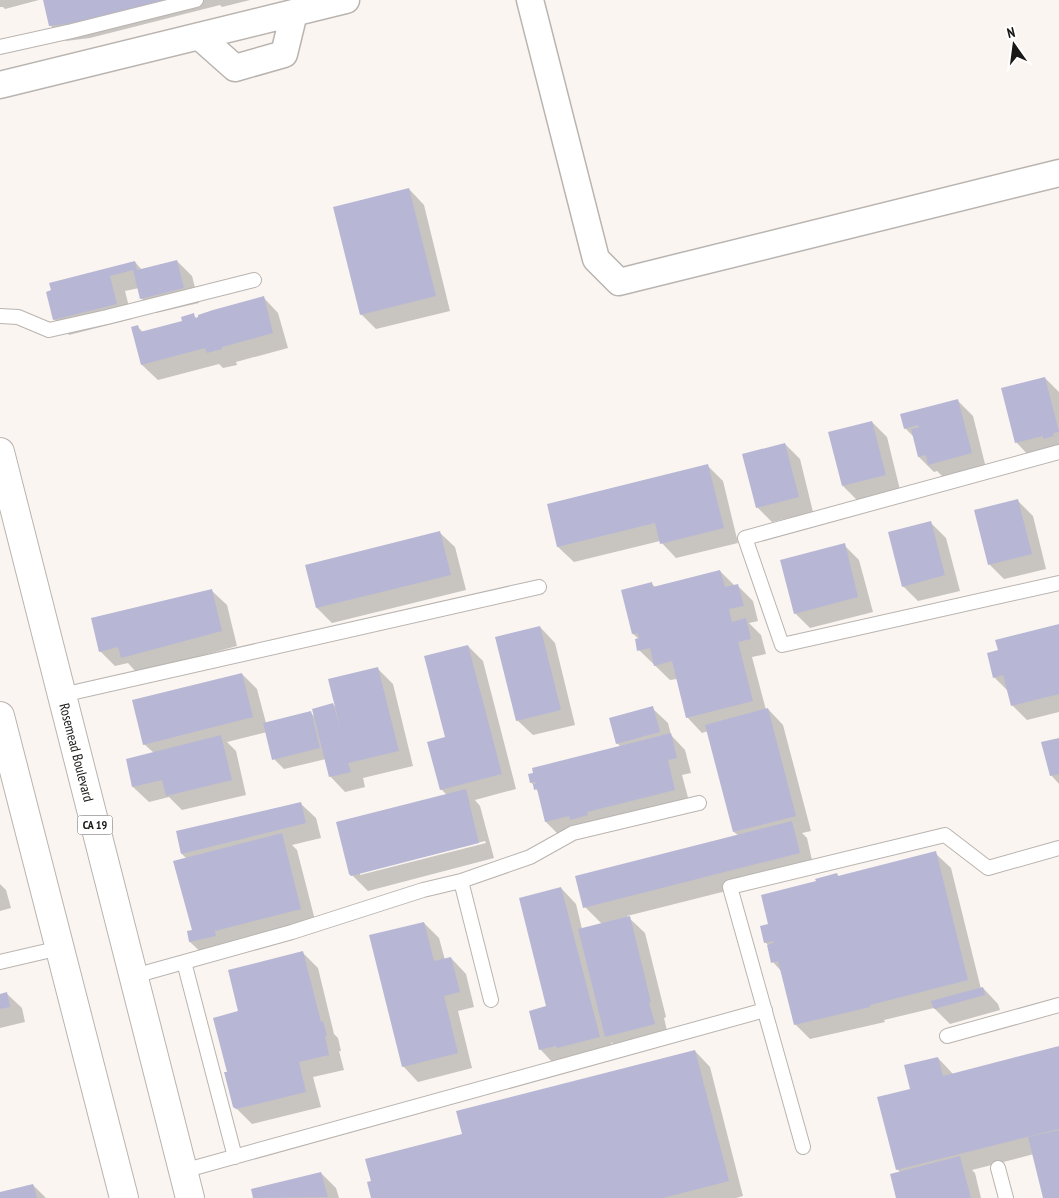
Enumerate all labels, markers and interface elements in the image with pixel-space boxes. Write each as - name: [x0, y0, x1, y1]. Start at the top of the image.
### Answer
- north arrow: [989, 20, 1039, 70]
- text: N: [1005, 23, 1017, 42]
- street label: Rosemead Boulevard: [55, 701, 98, 804]
- road number: CA 19: [78, 816, 112, 834]

